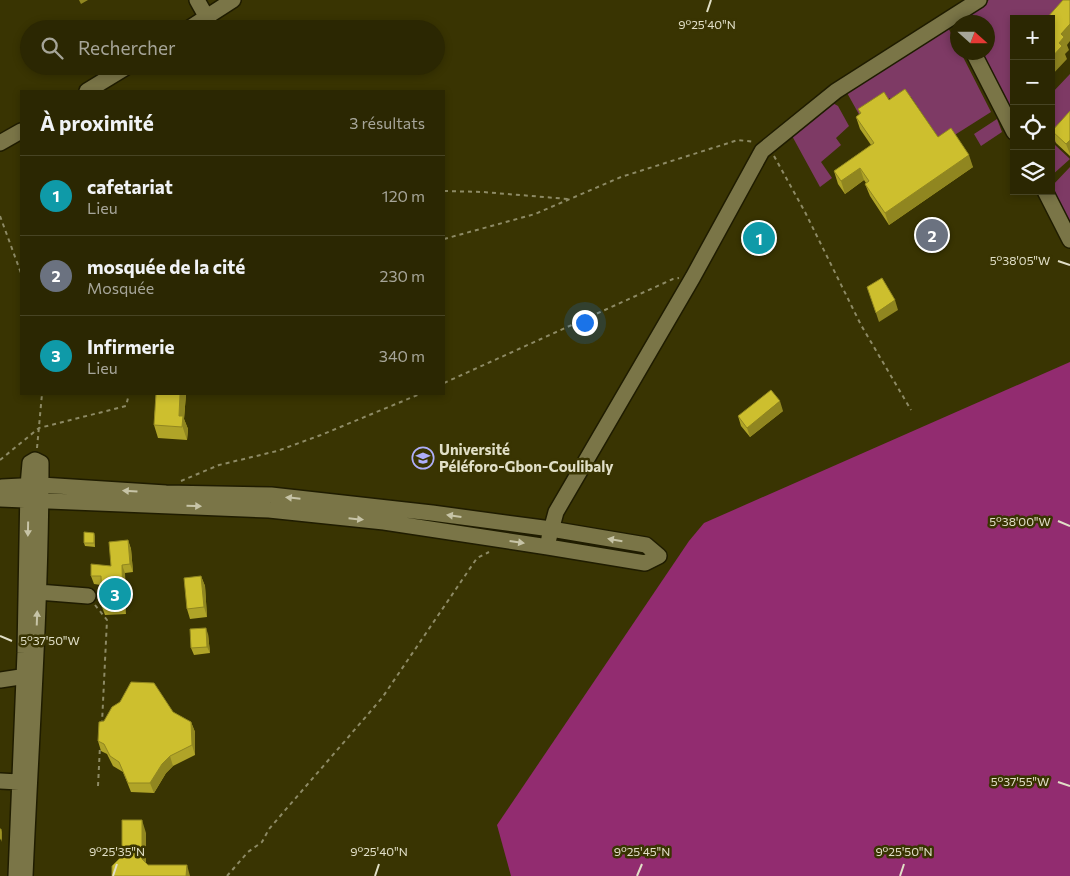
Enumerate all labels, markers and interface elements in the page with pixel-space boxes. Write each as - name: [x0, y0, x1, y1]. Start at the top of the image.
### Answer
- north arrow: [950, 15, 995, 60]
- map controls: [1010, 15, 1055, 195]
- button: +: [1010, 15, 1055, 60]
- text: 9°25'40"N: [678, 17, 736, 31]
- search box: [20, 20, 445, 75]
- icon: search: [38, 34, 66, 62]
- text: Rechercher: [78, 36, 176, 59]
- button: −: [1010, 60, 1055, 105]
- button: locate: [1010, 105, 1055, 150]
- text: À proximité: [40, 110, 154, 135]
- text: 3 résultats: [349, 113, 425, 132]
- button: layers: [1010, 150, 1055, 195]
- text: cafetariat: [87, 175, 173, 198]
- text: 1: [52, 186, 60, 205]
- text: 120 m: [382, 186, 425, 205]
- text: Lieu: [87, 198, 118, 217]
- pin: 2: [916, 216, 948, 254]
- pin: 1: [743, 219, 775, 257]
- text: 5°38'05"W: [990, 253, 1050, 267]
- text: mosquée de la cité: [87, 255, 245, 278]
- text: 2: [51, 266, 61, 285]
- text: 230 m: [380, 266, 425, 285]
- text: Mosquée: [87, 278, 154, 297]
- your location: [572, 310, 598, 336]
- text: Infirmerie: [87, 335, 175, 358]
- text: 3: [51, 346, 61, 365]
- text: 340 m: [379, 346, 425, 365]
- text: Lieu: [87, 358, 118, 377]
- place label: Université Péléforo-Gbon-Coulibaly: [439, 440, 614, 475]
- school or university icon: Université Péléforo-Gbon-Coulibaly: [411, 446, 435, 470]
- one-way arrow: [122, 486, 138, 494]
- one-way arrow: [284, 494, 300, 502]
- one-way arrow: [187, 503, 203, 511]
- one-way arrow: [446, 512, 462, 520]
- text: 5°38'00"W: [989, 514, 1051, 528]
- one-way arrow: [349, 515, 365, 523]
- one-way arrow: [23, 521, 31, 537]
- one-way arrow: [606, 535, 622, 543]
- one-way arrow: [510, 538, 526, 546]
- pin: 3: [99, 575, 131, 613]
- one-way arrow: [33, 609, 41, 625]
- text: 5°37'50"W: [20, 633, 80, 647]
- text: 5°37'55"W: [991, 774, 1049, 788]
- text: 9°25'35"N: [89, 844, 145, 858]
- text: 9°25'40"N: [350, 844, 408, 858]
- text: 9°25'45"N: [614, 844, 670, 858]
- text: 9°25'50"N: [875, 844, 933, 858]

